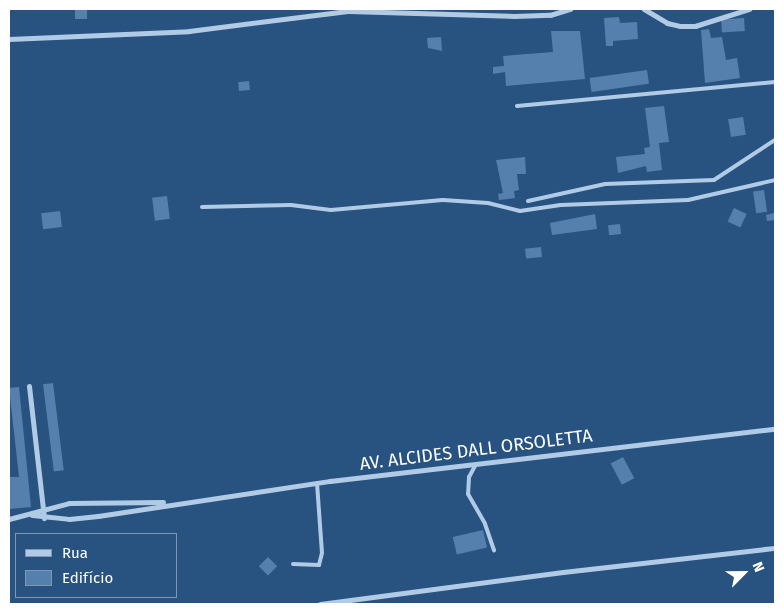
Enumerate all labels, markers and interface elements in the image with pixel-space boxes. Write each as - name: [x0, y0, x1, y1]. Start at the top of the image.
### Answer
- street label: AV. ALCIDES DALL ORSOLETTA: [358, 425, 594, 475]
- legend: [15, 533, 178, 598]
- text: Rua: [62, 544, 88, 562]
- north arrow: [719, 548, 769, 598]
- text: N: [749, 559, 768, 575]
- text: Edifício: [62, 569, 113, 587]

